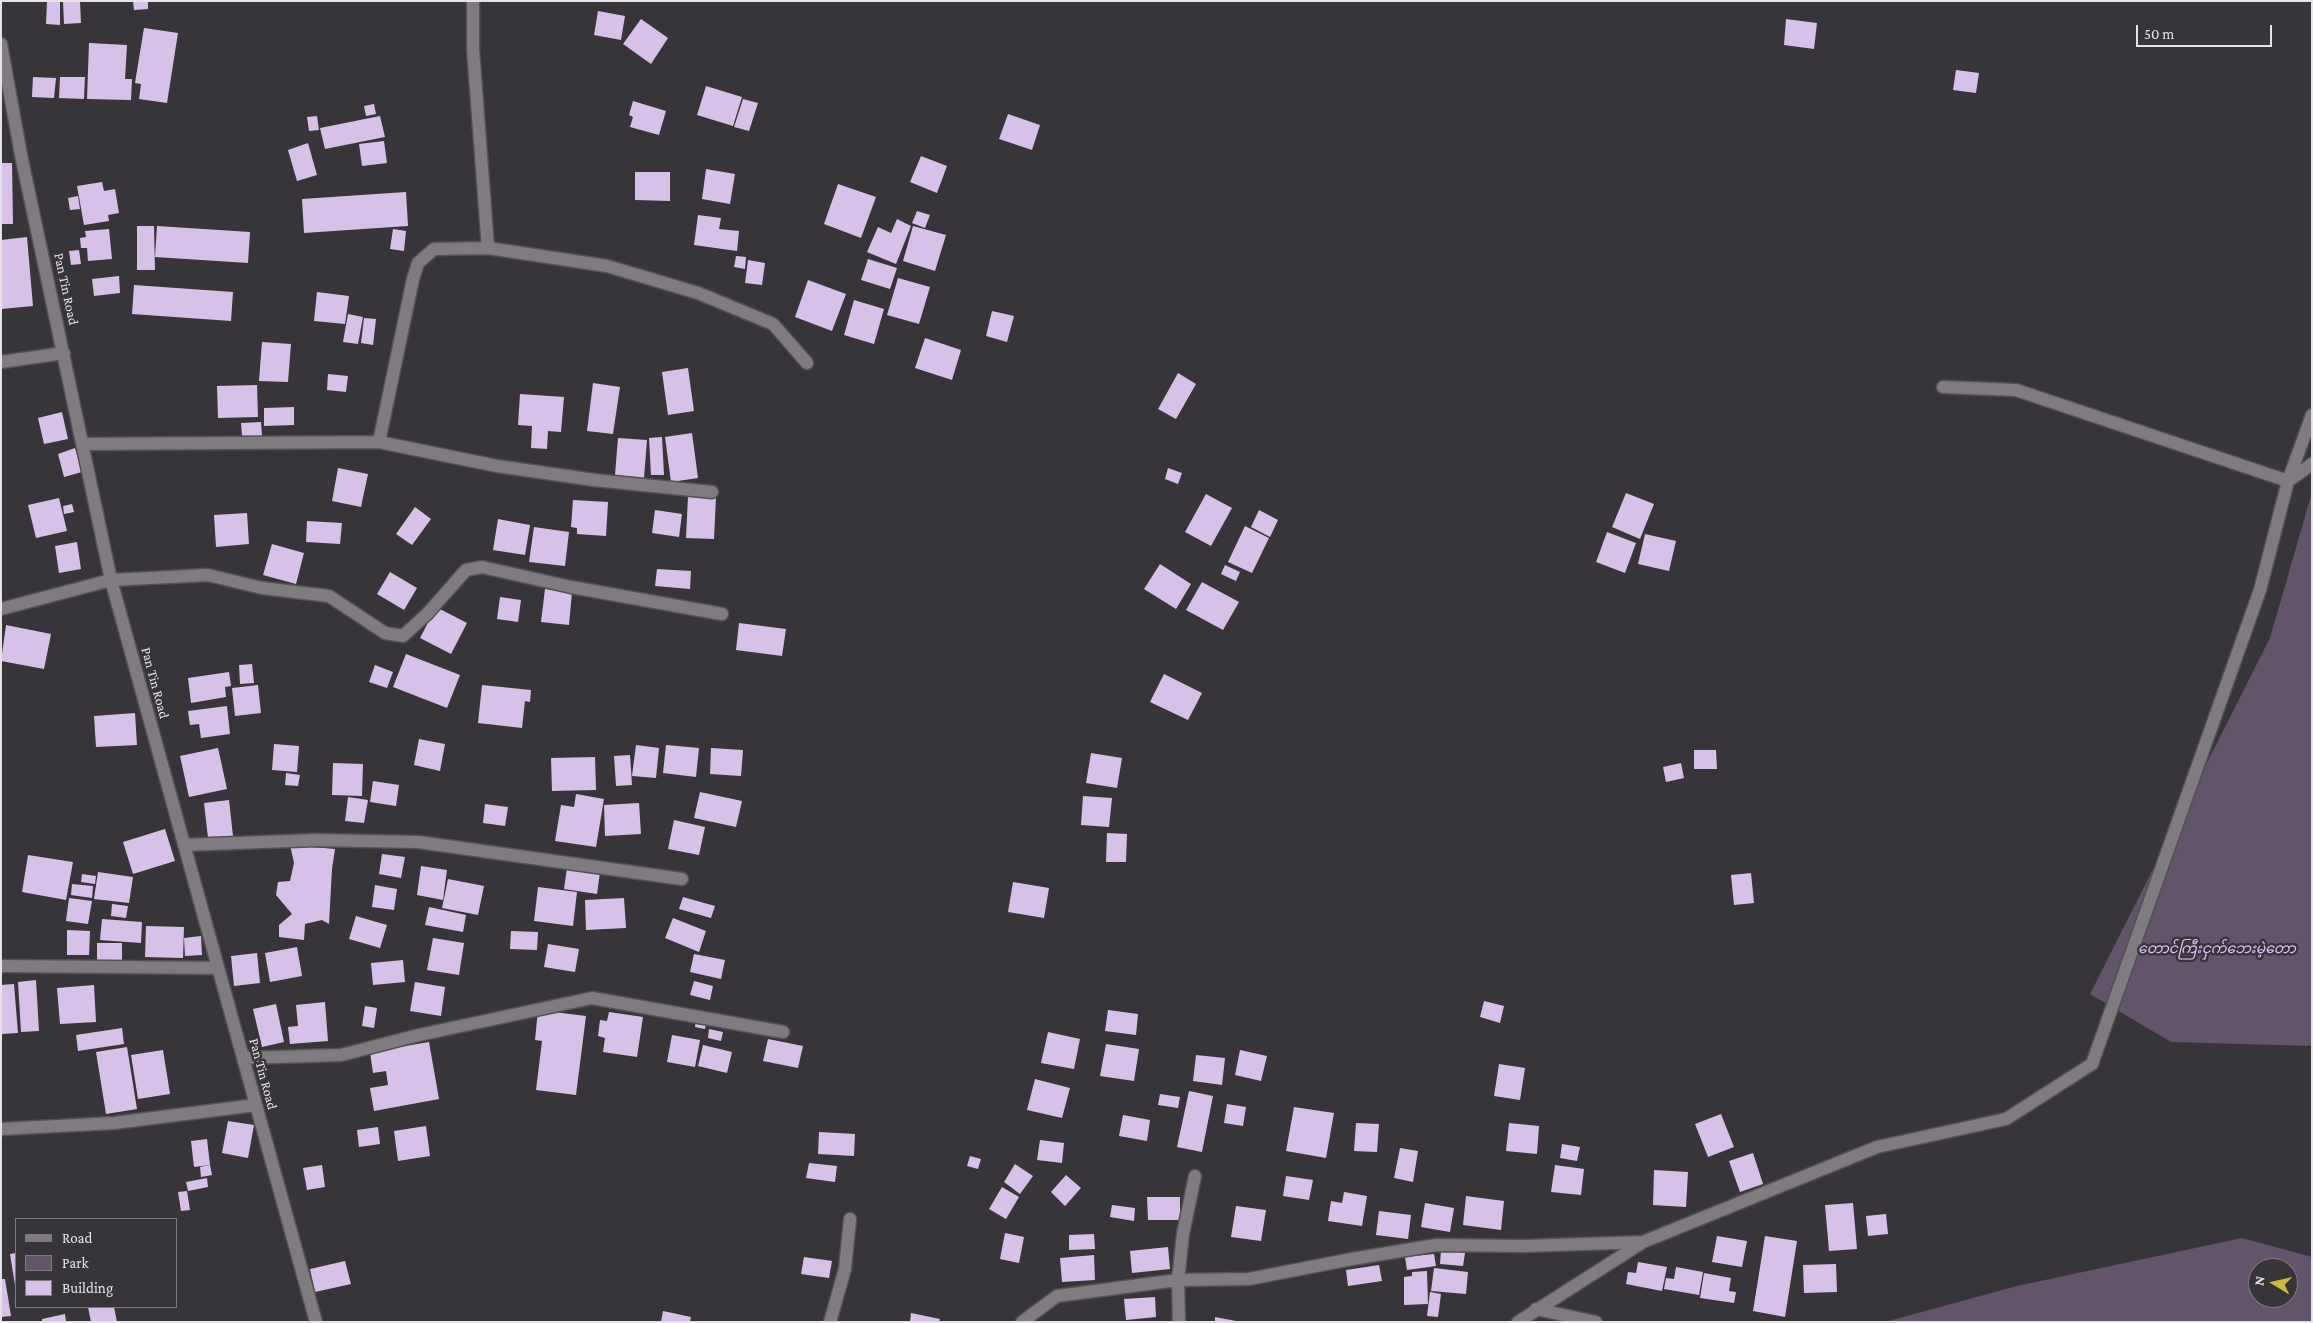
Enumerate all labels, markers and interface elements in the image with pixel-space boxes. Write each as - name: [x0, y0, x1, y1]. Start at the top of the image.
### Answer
- scale bar: [2138, 15, 2274, 47]
- text: 50 m: [2144, 26, 2174, 42]
- street label: Pan Tin Road: [50, 251, 82, 327]
- street label: Pan Tin Road: [137, 645, 173, 721]
- park label: တောင်ကြီးငှက်ဘေးမဲ့တော: [2138, 941, 2296, 957]
- street label: Pan Tin Road: [245, 1036, 281, 1112]
- legend: [15, 1218, 178, 1308]
- text: Road: [62, 1230, 92, 1246]
- text: Park: [62, 1255, 89, 1271]
- north arrow: [2248, 1258, 2298, 1308]
- text: N: [2251, 1275, 2268, 1287]
- text: Building: [62, 1280, 113, 1296]

